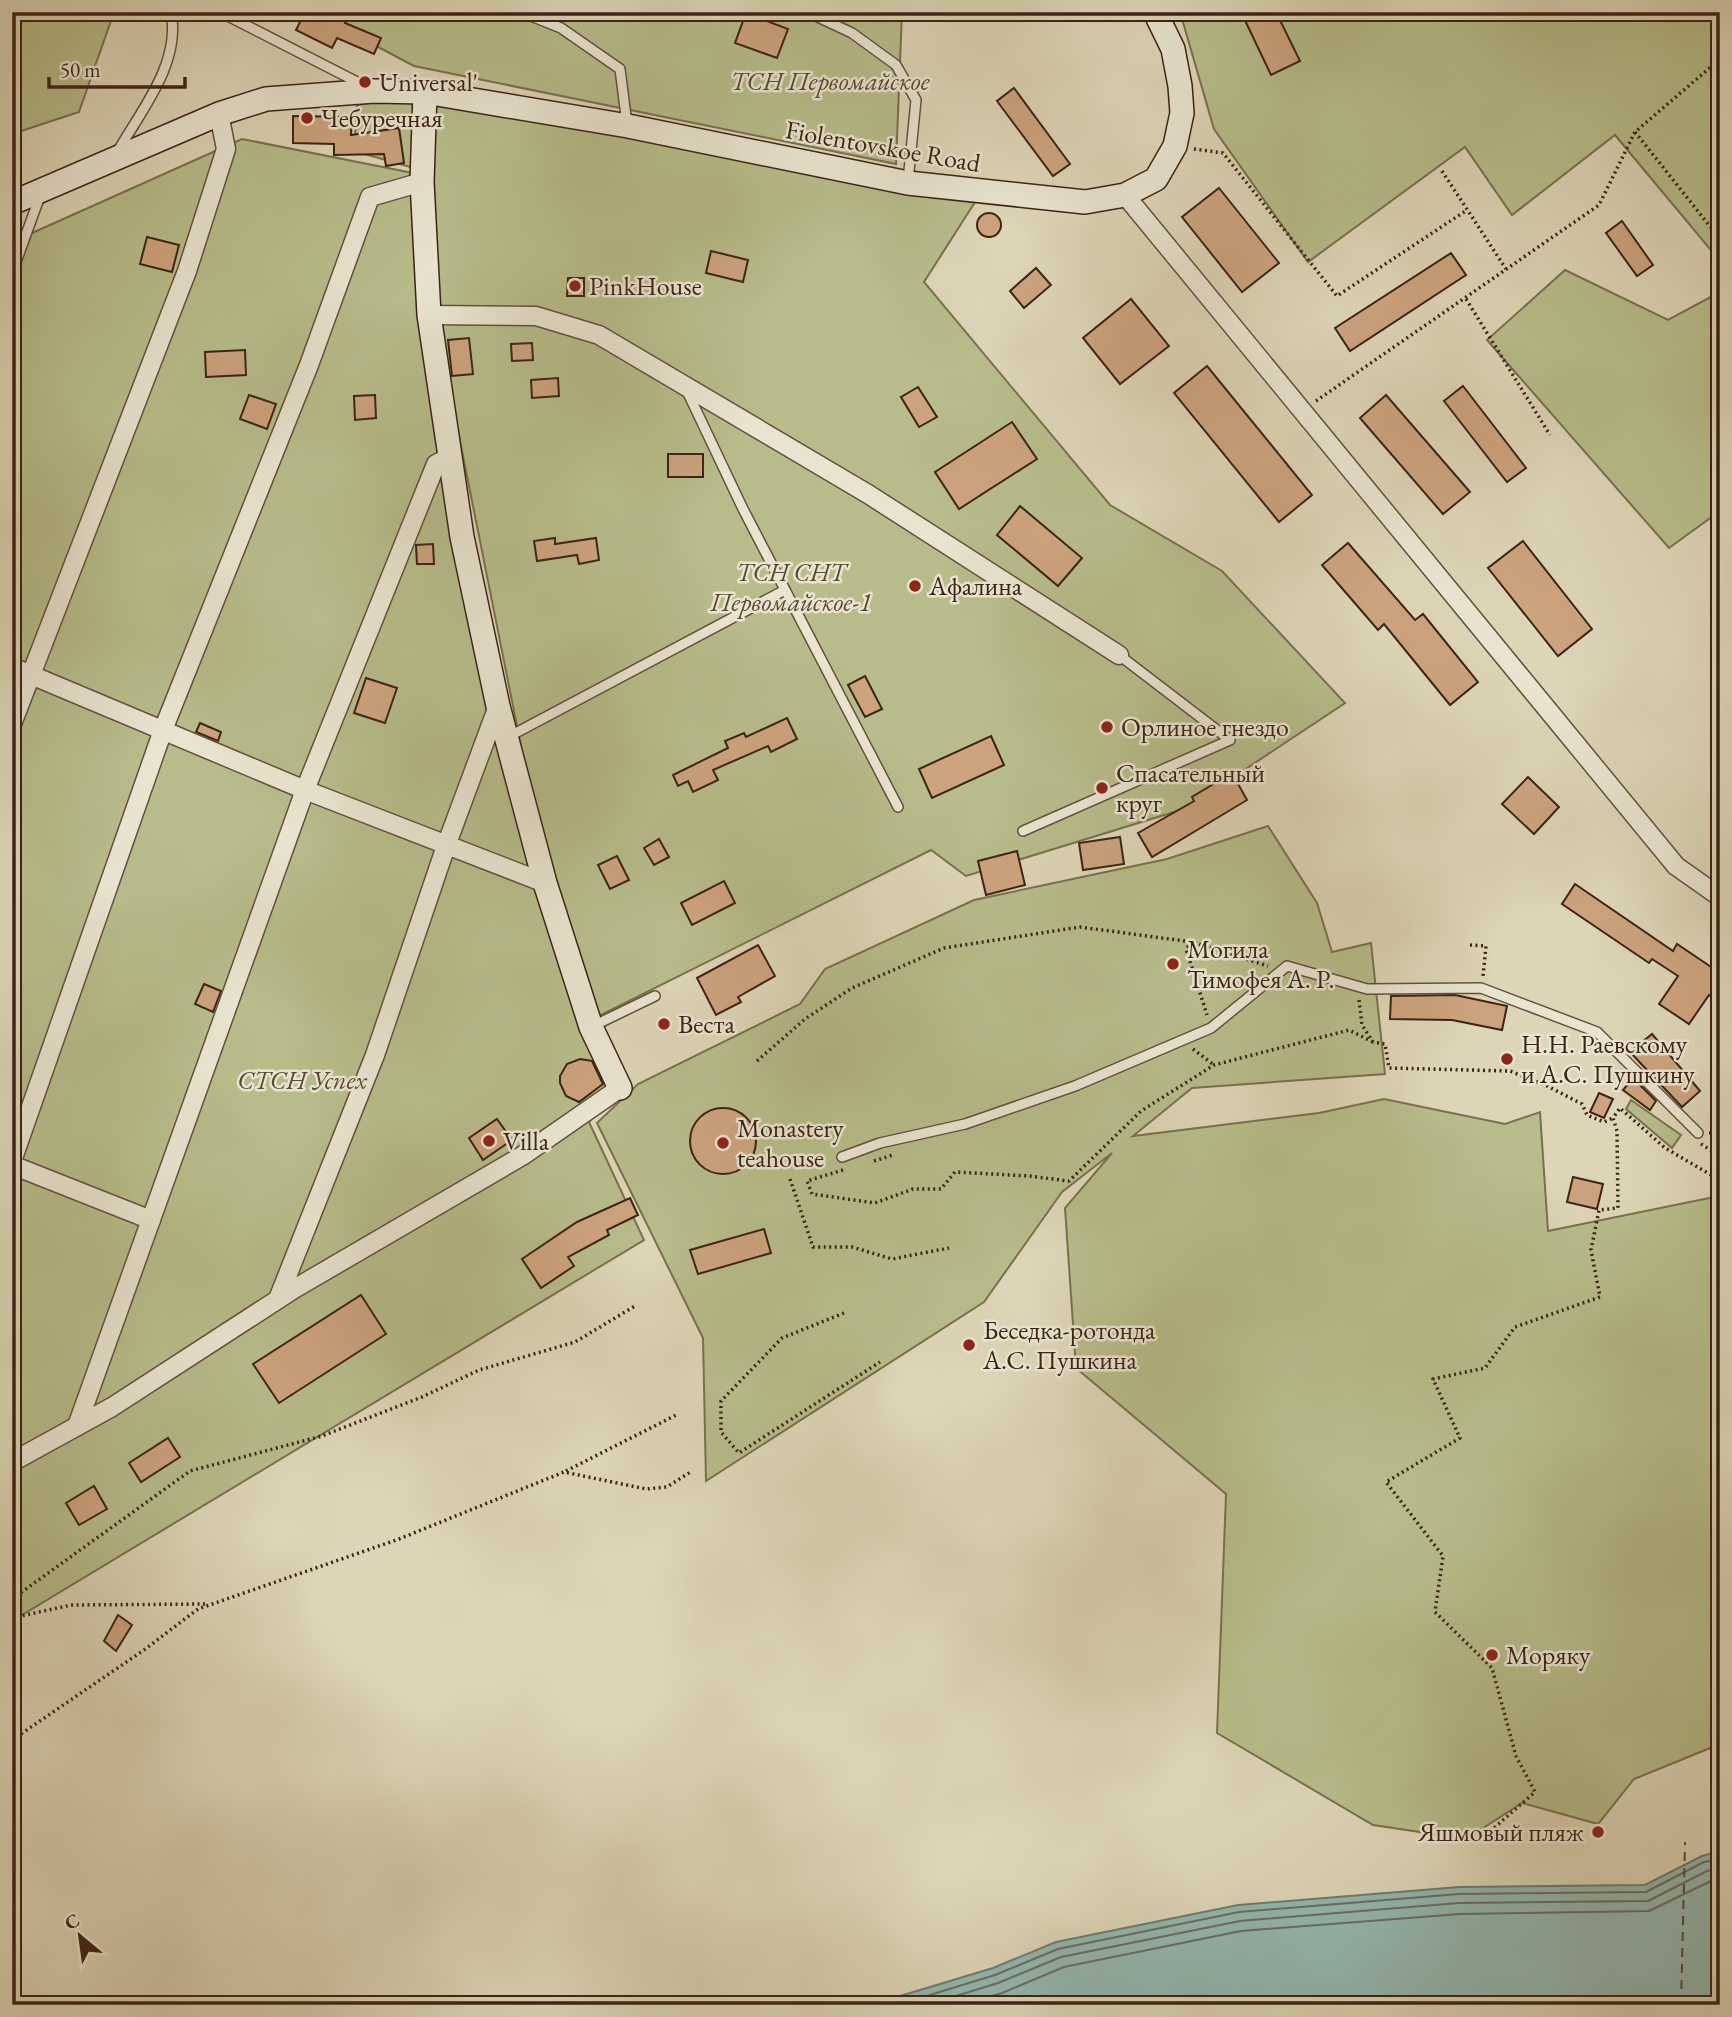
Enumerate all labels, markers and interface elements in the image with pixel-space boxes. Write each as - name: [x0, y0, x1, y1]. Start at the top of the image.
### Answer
- scale bar: [49, 46, 186, 90]
- text: 50 m: [60, 56, 101, 83]
- park label: ТСН Первомайское: [730, 64, 931, 98]
- place label: Universal': [379, 65, 478, 99]
- marker: Universal': [357, 74, 373, 90]
- place label: Чебуречная: [321, 101, 443, 135]
- marker: Чебуречная: [299, 110, 315, 126]
- street label: Fiolentovskoe Road: [783, 112, 984, 180]
- place label: PinkHouse: [589, 269, 702, 303]
- marker: PinkHouse: [567, 278, 583, 294]
- park label: ТСН СНТ Первомайское-1: [709, 555, 872, 619]
- place label: Афалина: [928, 569, 1023, 603]
- marker: Афалина: [907, 578, 923, 594]
- place label: Орлиное гнездо: [1121, 710, 1289, 744]
- marker: Орлиное гнездо: [1099, 719, 1115, 735]
- place label: Спасательный круг: [1116, 756, 1265, 820]
- marker: Спасательный круг: [1094, 780, 1110, 796]
- place label: Могила Тимофея А. Р.: [1187, 932, 1334, 996]
- marker: Могила Тимофея А. Р.: [1165, 956, 1181, 972]
- place label: Веста: [678, 1007, 735, 1041]
- marker: Веста: [656, 1016, 672, 1032]
- place label: Н.Н. Раевскому и А.С. Пушкину: [1521, 1027, 1695, 1091]
- marker: Н.Н. Раевскому и А.С. Пушкину: [1499, 1051, 1515, 1067]
- park label: СТСН Успех: [237, 1063, 368, 1097]
- place label: Monastery teahouse: [737, 1111, 844, 1175]
- place label: Villa: [503, 1124, 550, 1158]
- marker: Villa: [481, 1133, 497, 1149]
- marker: Monastery teahouse: [715, 1135, 731, 1151]
- place label: Беседка-ротонда А.С. Пушкина: [982, 1313, 1156, 1377]
- marker: Беседка-ротонда А.С. Пушкина: [961, 1337, 977, 1353]
- place label: Моряку: [1506, 1638, 1591, 1672]
- marker: Моряку: [1484, 1647, 1500, 1663]
- place label: Яшмовый пляж: [1417, 1815, 1584, 1849]
- marker: Яшмовый пляж: [1590, 1824, 1606, 1840]
- north arrow: [46, 1902, 116, 1972]
- text: С: [60, 1907, 84, 1936]

